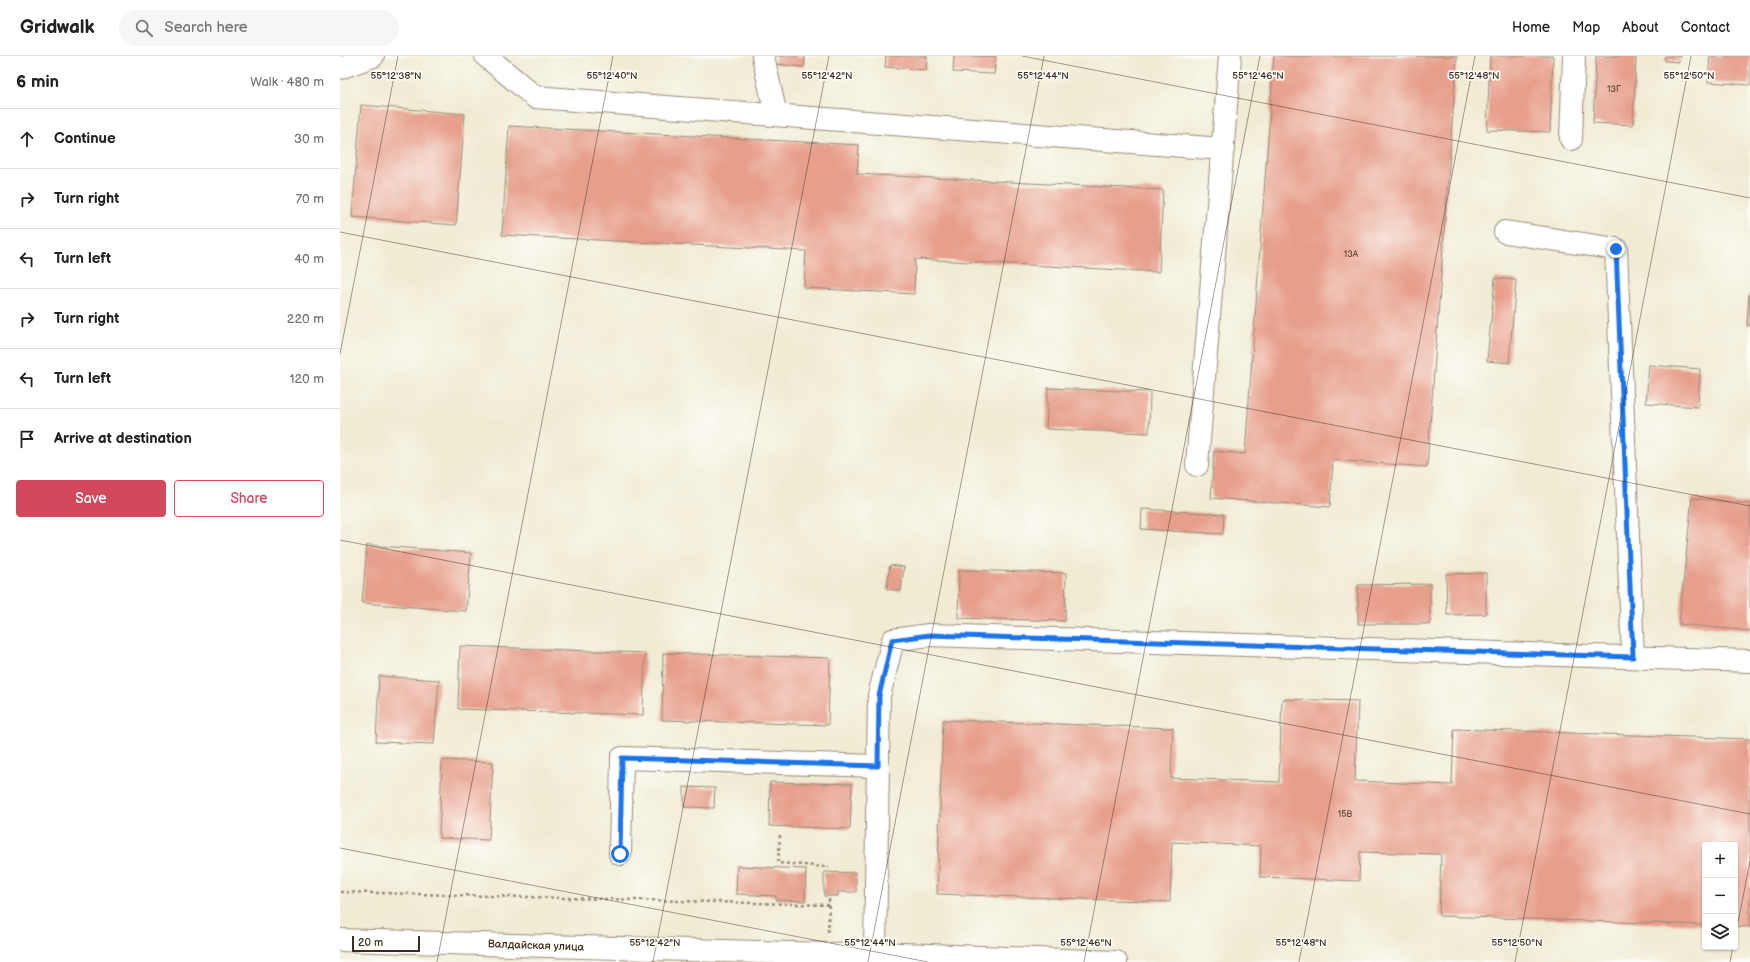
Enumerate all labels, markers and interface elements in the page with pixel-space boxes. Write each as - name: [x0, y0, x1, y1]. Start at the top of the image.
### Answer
- search box: [119, 10, 399, 46]
- text: Gridwalk: [20, 16, 95, 39]
- icon: search: [133, 17, 155, 39]
- text: Search here: [165, 18, 248, 37]
- text: Home: [1512, 19, 1550, 36]
- text: Map: [1572, 19, 1600, 36]
- text: About: [1622, 19, 1659, 36]
- text: Contact: [1681, 19, 1730, 36]
- text: 55°12'38"N: [370, 70, 422, 82]
- text: 55°12'40"N: [586, 70, 638, 82]
- text: 55°12'42"N: [801, 70, 853, 82]
- text: 55°12'44"N: [1017, 70, 1069, 82]
- text: 55°12'46"N: [1232, 70, 1284, 82]
- text: 55°12'48"N: [1448, 70, 1500, 82]
- text: 55°12'50"N: [1664, 70, 1714, 82]
- text: 6 min: [16, 72, 59, 92]
- text: Walk · 480 m: [250, 74, 324, 90]
- house number: 13Г: [1607, 84, 1621, 95]
- icon: ahead: [16, 128, 38, 150]
- text: Continue: [54, 129, 116, 148]
- text: 30 m: [294, 131, 324, 147]
- icon: right: [16, 188, 38, 210]
- text: Turn right: [54, 189, 119, 208]
- text: 70 m: [296, 191, 324, 207]
- route end: [1607, 240, 1625, 258]
- icon: left: [16, 248, 38, 270]
- text: Turn left: [54, 249, 111, 268]
- house number: 13А: [1344, 249, 1359, 260]
- text: 40 m: [294, 251, 324, 267]
- icon: right: [16, 308, 38, 330]
- text: Turn right: [54, 309, 119, 328]
- text: 220 m: [287, 311, 324, 327]
- icon: left: [16, 368, 38, 390]
- text: Turn left: [54, 369, 111, 388]
- text: 120 m: [289, 371, 324, 387]
- icon: arrive: [16, 428, 38, 450]
- text: Arrive at destination: [54, 429, 192, 448]
- button: Save: [16, 480, 166, 517]
- button: Share: [174, 480, 324, 517]
- house number: 15В: [1338, 809, 1352, 820]
- map controls: [1702, 842, 1738, 950]
- button: +: [1702, 842, 1738, 878]
- route start: [611, 845, 629, 863]
- button: −: [1702, 878, 1738, 914]
- button: layers: [1702, 914, 1738, 950]
- scale bar: [352, 934, 420, 953]
- text: 20 m: [358, 936, 383, 949]
- street label: Валдайская улица: [488, 937, 585, 954]
- text: 55°12'42"N: [629, 937, 681, 949]
- text: 55°12'44"N: [844, 937, 896, 949]
- text: 55°12'46"N: [1060, 937, 1112, 949]
- text: 55°12'48"N: [1275, 937, 1327, 949]
- text: 55°12'50"N: [1492, 937, 1542, 949]

